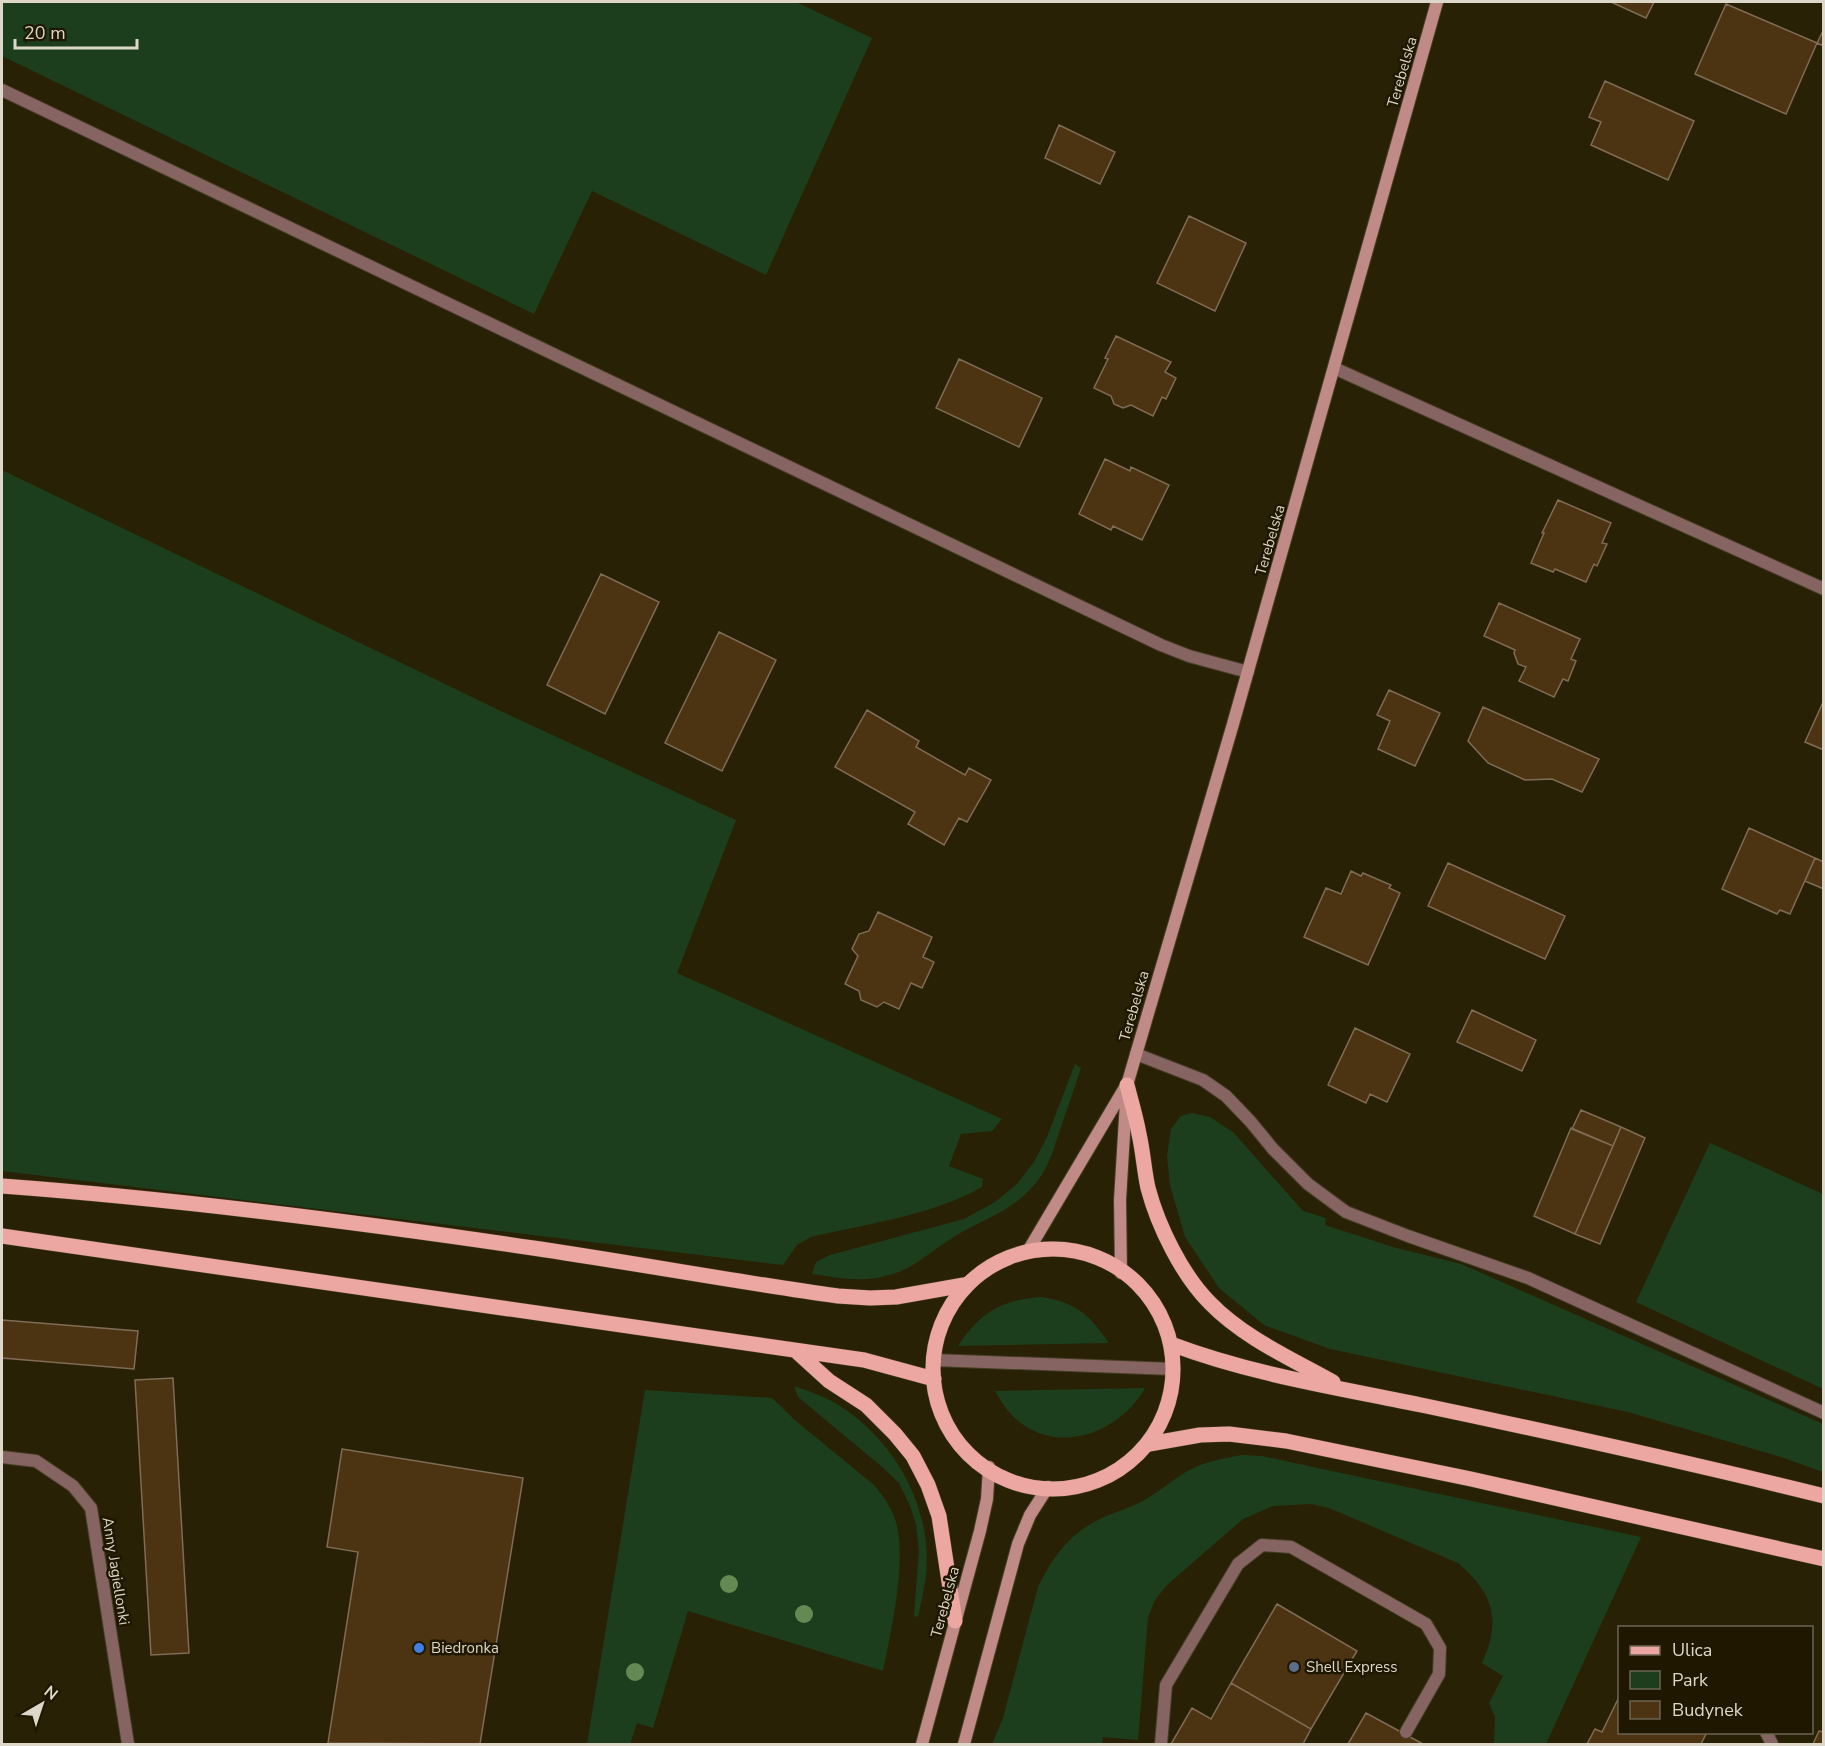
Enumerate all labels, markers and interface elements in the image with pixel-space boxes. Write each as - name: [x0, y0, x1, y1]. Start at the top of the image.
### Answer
- scale bar: [15, 12, 136, 50]
- text: 20 m: [24, 21, 66, 45]
- street label: Terebelska: [1382, 34, 1422, 110]
- street label: Terebelska: [1250, 502, 1290, 578]
- street label: Terebelska: [1114, 968, 1154, 1044]
- street label: Anny Jagiellonki: [98, 1516, 134, 1626]
- street label: Terebelska: [926, 1564, 964, 1640]
- legend: [1618, 1626, 1813, 1734]
- place label: Biedronka: [431, 1638, 499, 1658]
- text: Ulica: [1672, 1638, 1712, 1662]
- marker: Biedronka: [412, 1641, 426, 1655]
- place label: Shell Express: [1306, 1657, 1398, 1677]
- marker: Shell Express: [1287, 1660, 1301, 1674]
- text: Park: [1672, 1668, 1709, 1692]
- north arrow: [12, 1674, 72, 1734]
- text: N: [39, 1681, 62, 1705]
- text: Budynek: [1672, 1698, 1744, 1722]

